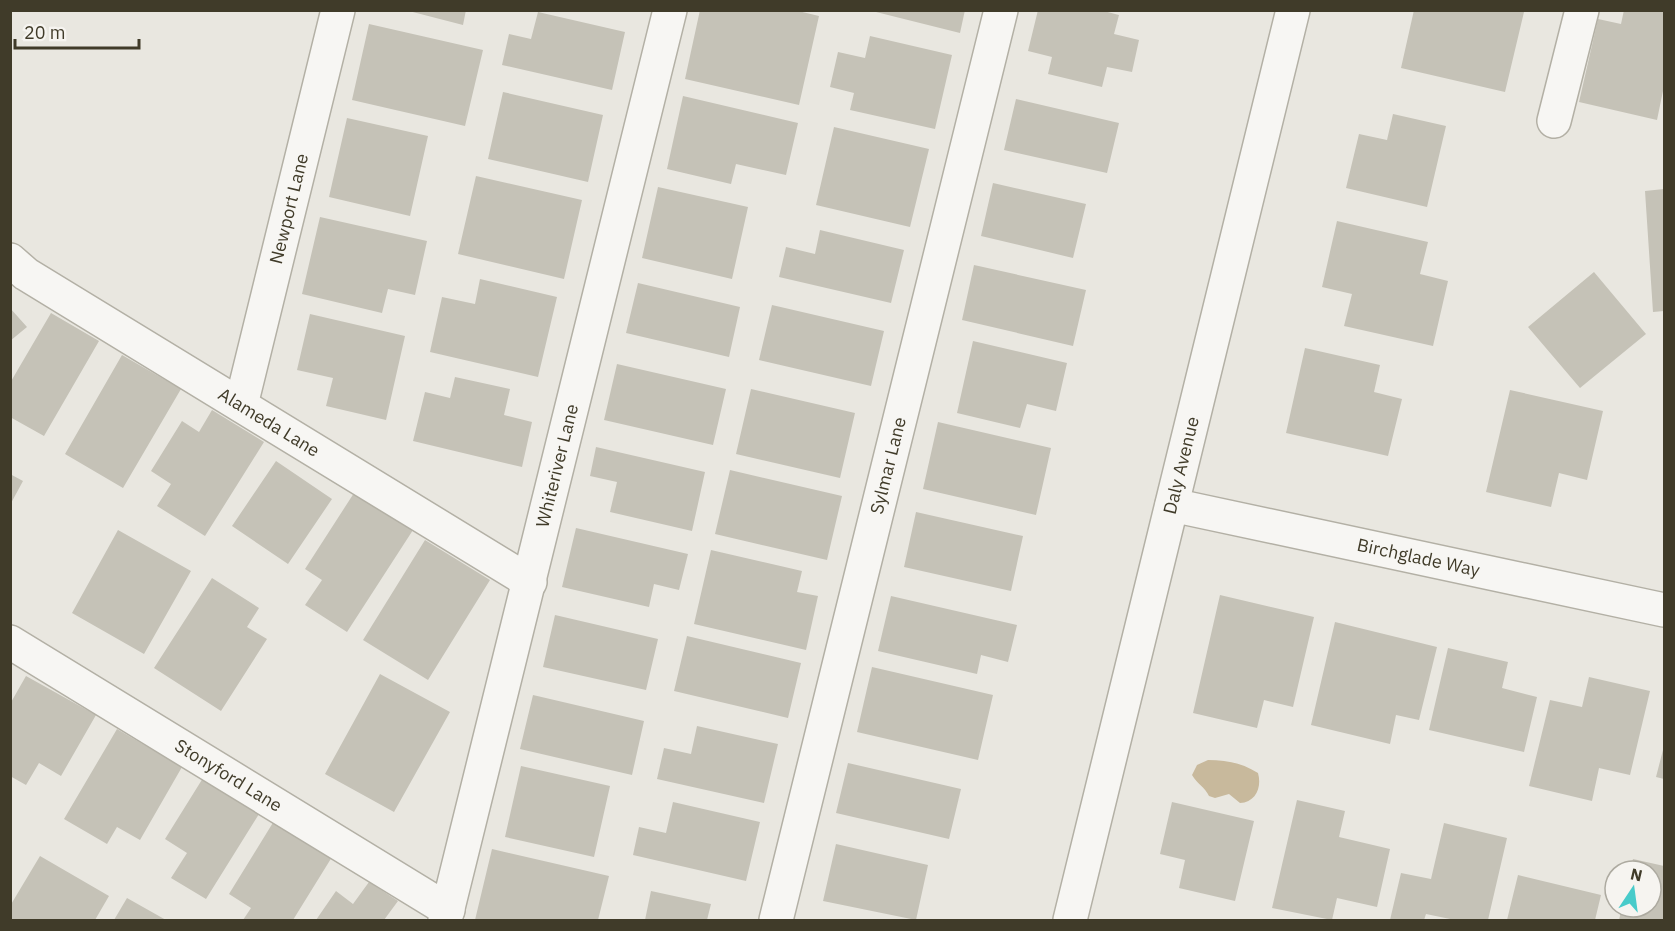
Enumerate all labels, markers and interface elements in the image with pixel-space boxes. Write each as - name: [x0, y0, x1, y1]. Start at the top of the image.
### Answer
- scale bar: [15, 12, 140, 50]
- text: 20 m: [24, 21, 66, 44]
- street label: Newport Lane: [264, 151, 313, 266]
- street label: Alameda Lane: [214, 382, 324, 462]
- street label: Whiteriver Lane: [531, 401, 583, 530]
- street label: Sylmar Lane: [865, 414, 911, 517]
- street label: Daly Avenue: [1158, 414, 1204, 517]
- street label: Birchglade Way: [1355, 533, 1482, 581]
- street label: Stonyford Lane: [171, 734, 287, 817]
- north arrow: [1603, 859, 1663, 919]
- text: N: [1628, 863, 1644, 885]

